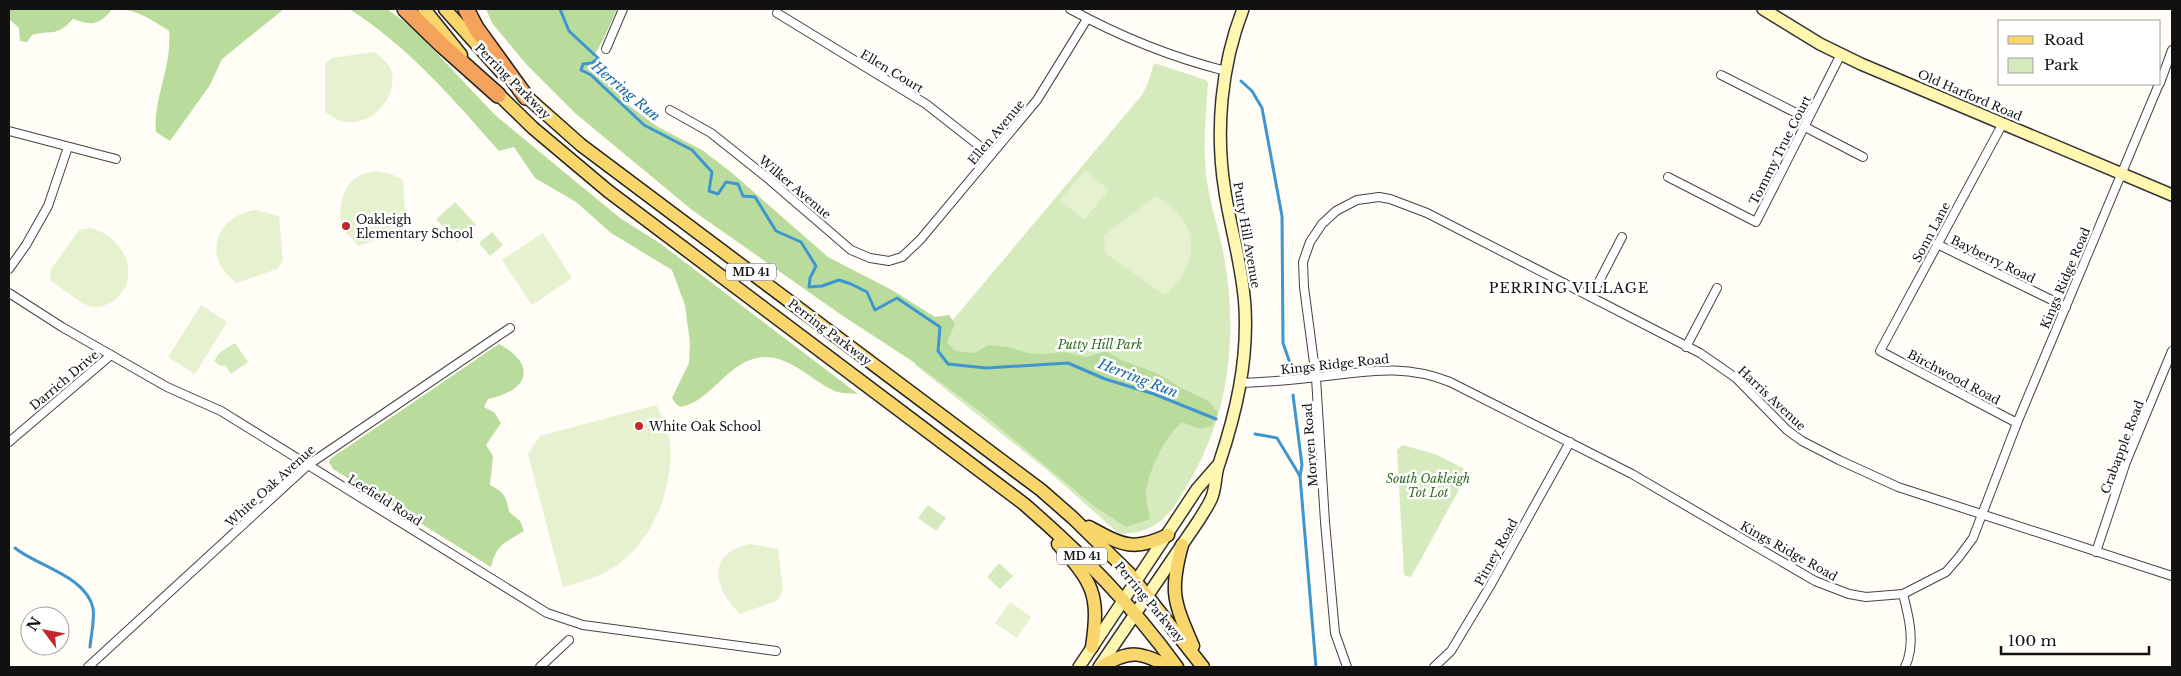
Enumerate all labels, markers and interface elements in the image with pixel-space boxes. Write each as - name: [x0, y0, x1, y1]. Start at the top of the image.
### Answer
- legend: [1998, 20, 2161, 85]
- text: Road: [2044, 30, 2084, 49]
- street label: Perring Parkway: [472, 40, 554, 122]
- street label: Ellen Court: [858, 46, 927, 96]
- text: Park: [2044, 55, 2080, 74]
- water label: Herring Run: [587, 56, 664, 125]
- street label: Old Harford Road: [1916, 66, 2024, 124]
- street label: Tommy True Court: [1746, 92, 1814, 207]
- street label: Ellen Avenue: [964, 96, 1028, 168]
- street label: Wilker Avenue: [755, 152, 834, 222]
- street label: Putty Hill Avenue: [1230, 181, 1264, 289]
- street label: Sonn Lane: [1909, 199, 1953, 265]
- place label: Oakleigh Elementary School: [356, 212, 473, 241]
- marker: Oakleigh Elementary School: [340, 220, 352, 232]
- street label: Kings Ridge Road: [2037, 225, 2093, 331]
- street label: Bayberry Road: [1948, 232, 2038, 286]
- road number: MD 41: [726, 264, 776, 280]
- district label: PERRING VILLAGE: [1489, 279, 1649, 297]
- street label: Perring Parkway: [785, 296, 875, 369]
- park label: Putty Hill Park: [1057, 337, 1142, 352]
- street label: Birchwood Road: [1905, 346, 2003, 408]
- street label: Darrich Drive: [27, 347, 102, 413]
- street label: Kings Ridge Road: [1280, 351, 1390, 377]
- water label: Herring Run: [1095, 354, 1181, 402]
- street label: Harris Avenue: [1735, 363, 1809, 433]
- street label: Crabapple Road: [2097, 398, 2147, 496]
- street label: Morven Road: [1300, 403, 1320, 487]
- place label: White Oak School: [648, 419, 761, 434]
- marker: White Oak School: [633, 420, 645, 432]
- street label: White Oak Avenue: [221, 442, 318, 531]
- street label: Leefield Road: [345, 471, 425, 529]
- park label: South Oakleigh Tot Lot: [1386, 471, 1470, 500]
- street label: Pitney Road: [1471, 516, 1521, 588]
- street label: Kings Ridge Road: [1738, 518, 1840, 584]
- road number: MD 41: [1057, 548, 1107, 564]
- street label: Perring Parkway: [1112, 558, 1188, 646]
- north arrow: [20, 606, 70, 656]
- text: N: [23, 614, 45, 634]
- scale bar: [2001, 624, 2148, 656]
- text: 100 m: [2008, 631, 2057, 650]

